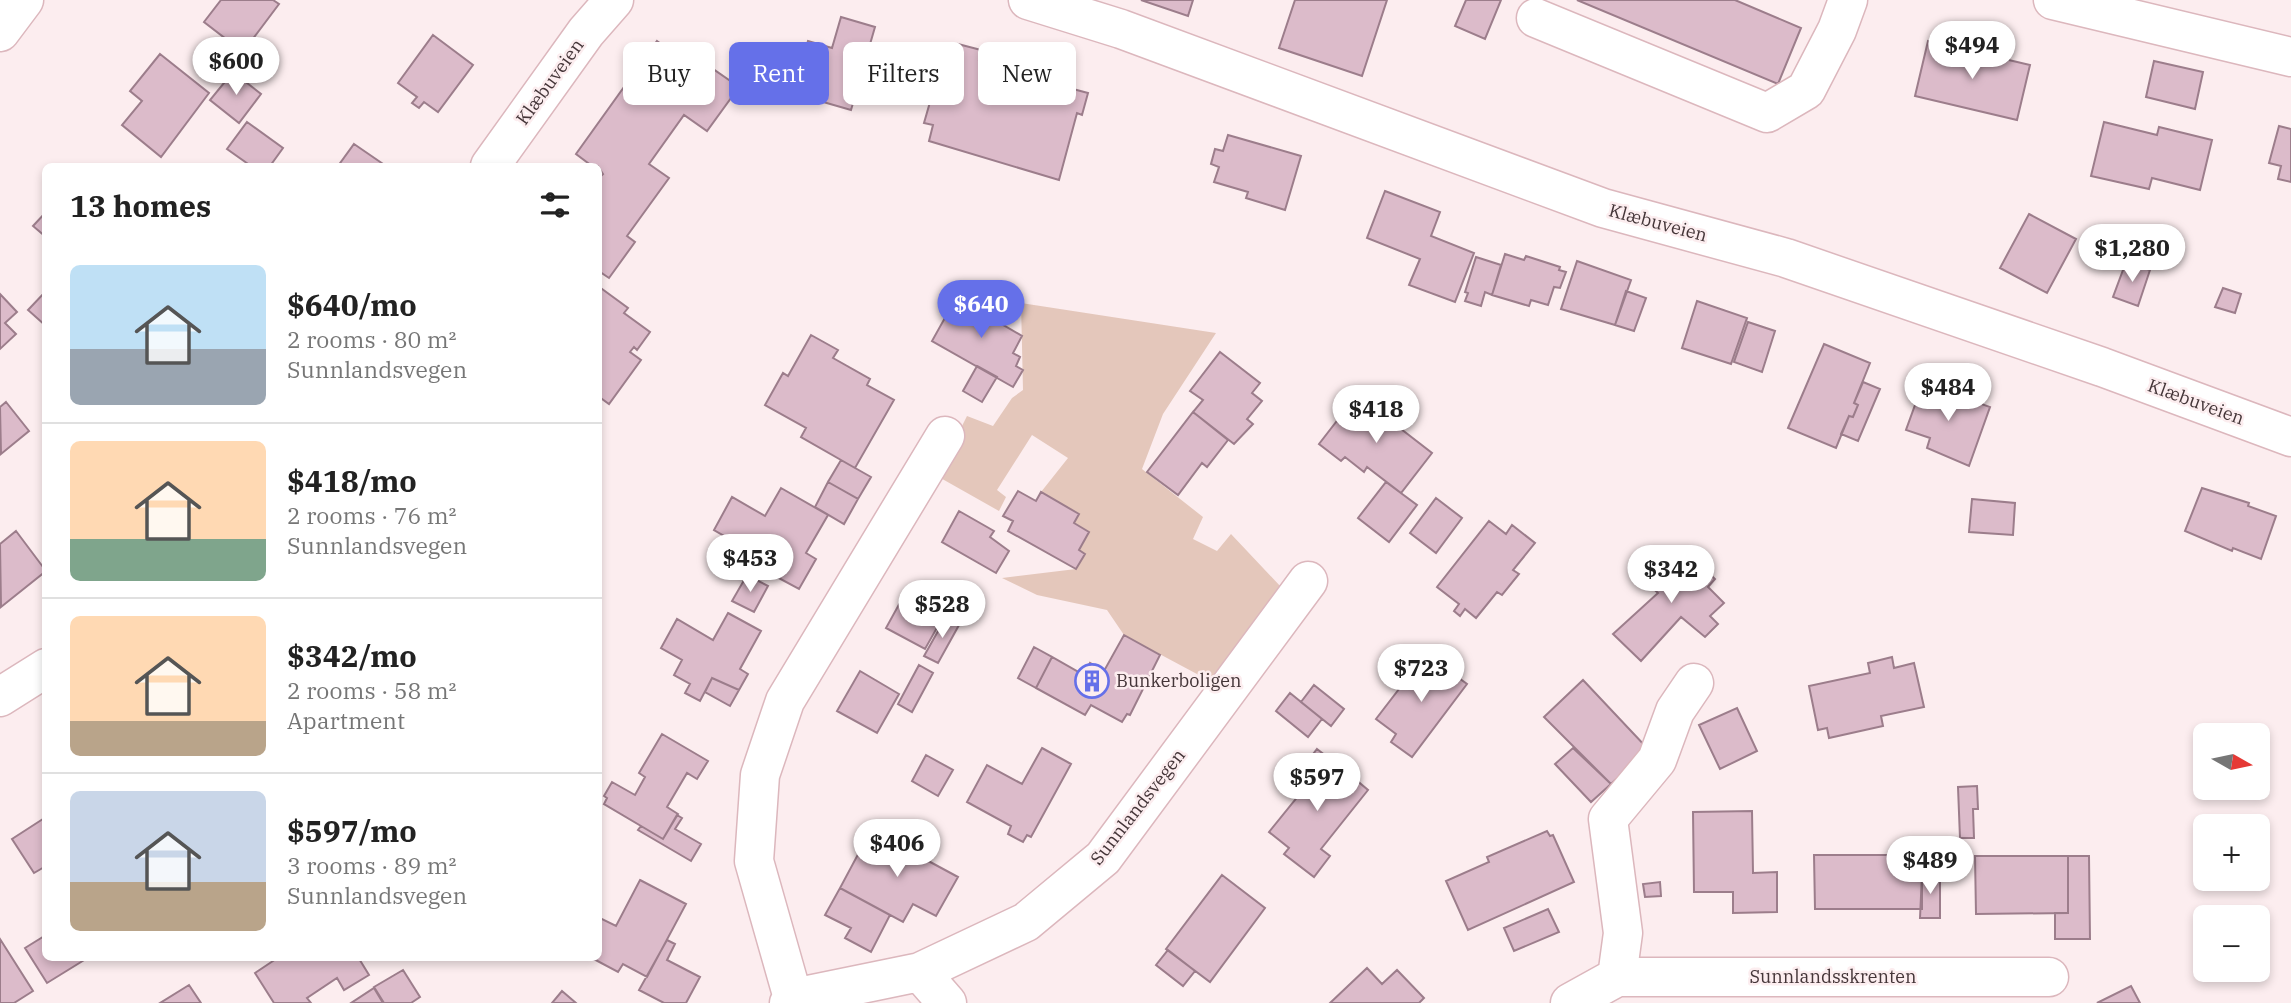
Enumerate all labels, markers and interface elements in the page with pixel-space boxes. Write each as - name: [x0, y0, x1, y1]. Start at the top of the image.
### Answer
- pin: $494: [1931, 22, 2013, 81]
- text: $494: [1944, 29, 2000, 59]
- street label: Klæbuveien: [511, 34, 589, 129]
- pin: $600: [195, 38, 277, 97]
- chip: Buy: [623, 42, 715, 105]
- chip: Rent: [729, 42, 829, 105]
- chip: Filters: [843, 42, 964, 105]
- chip: New: [978, 42, 1076, 105]
- text: $600: [208, 45, 264, 75]
- text: 13 homes: [70, 186, 211, 225]
- icon: filters: [536, 186, 574, 224]
- street label: Klæbuveien: [1606, 198, 1710, 247]
- pin: $1,280: [2075, 224, 2189, 284]
- text: $1,280: [2094, 232, 2170, 262]
- pin: $640: [940, 280, 1022, 340]
- text: $640/mo: [287, 285, 417, 324]
- text: $640: [953, 288, 1009, 318]
- icon: home: [126, 293, 210, 377]
- text: 2 rooms · 80 m²: [287, 324, 457, 354]
- text: Sunnlandsvegen: [287, 354, 467, 384]
- pin: $484: [1907, 364, 1989, 423]
- text: $484: [1920, 371, 1976, 401]
- street label: Klæbuveien: [2145, 373, 2247, 430]
- pin: $418: [1335, 386, 1417, 445]
- text: $418: [1348, 393, 1404, 423]
- text: $418/mo: [287, 461, 417, 500]
- icon: home: [126, 469, 210, 553]
- text: 2 rooms · 76 m²: [287, 500, 457, 530]
- text: Sunnlandsvegen: [287, 530, 467, 560]
- pin: $453: [709, 534, 791, 594]
- text: $453: [722, 542, 778, 572]
- pin: $342: [1630, 546, 1712, 605]
- text: $342: [1643, 553, 1699, 583]
- pin: $528: [901, 580, 983, 640]
- text: $528: [914, 588, 970, 618]
- text: $342/mo: [287, 636, 417, 675]
- icon: home: [126, 644, 210, 728]
- pin: $723: [1380, 644, 1462, 704]
- text: $723: [1393, 652, 1449, 682]
- building icon: Bunkerboligen: [1073, 662, 1111, 700]
- place label: Bunkerboligen: [1116, 669, 1241, 692]
- text: 2 rooms · 58 m²: [287, 675, 457, 705]
- text: Apartment: [287, 705, 405, 735]
- north arrow: [2193, 723, 2270, 800]
- map controls: [2193, 723, 2270, 982]
- street label: Sunnlandsvegen: [1085, 744, 1190, 869]
- pin: $597: [1276, 754, 1358, 813]
- text: $597: [1289, 761, 1345, 791]
- text: $597/mo: [287, 811, 417, 850]
- button: +: [2193, 814, 2270, 891]
- icon: home: [126, 819, 210, 903]
- pin: $406: [856, 820, 938, 879]
- text: $406: [869, 827, 925, 857]
- pin: $489: [1889, 836, 1971, 896]
- text: $489: [1902, 844, 1958, 874]
- text: 3 rooms · 89 m²: [287, 850, 457, 880]
- text: Sunnlandsvegen: [287, 880, 467, 910]
- button: −: [2193, 905, 2270, 982]
- street label: Sunnlandsskrenten: [1749, 965, 1917, 988]

